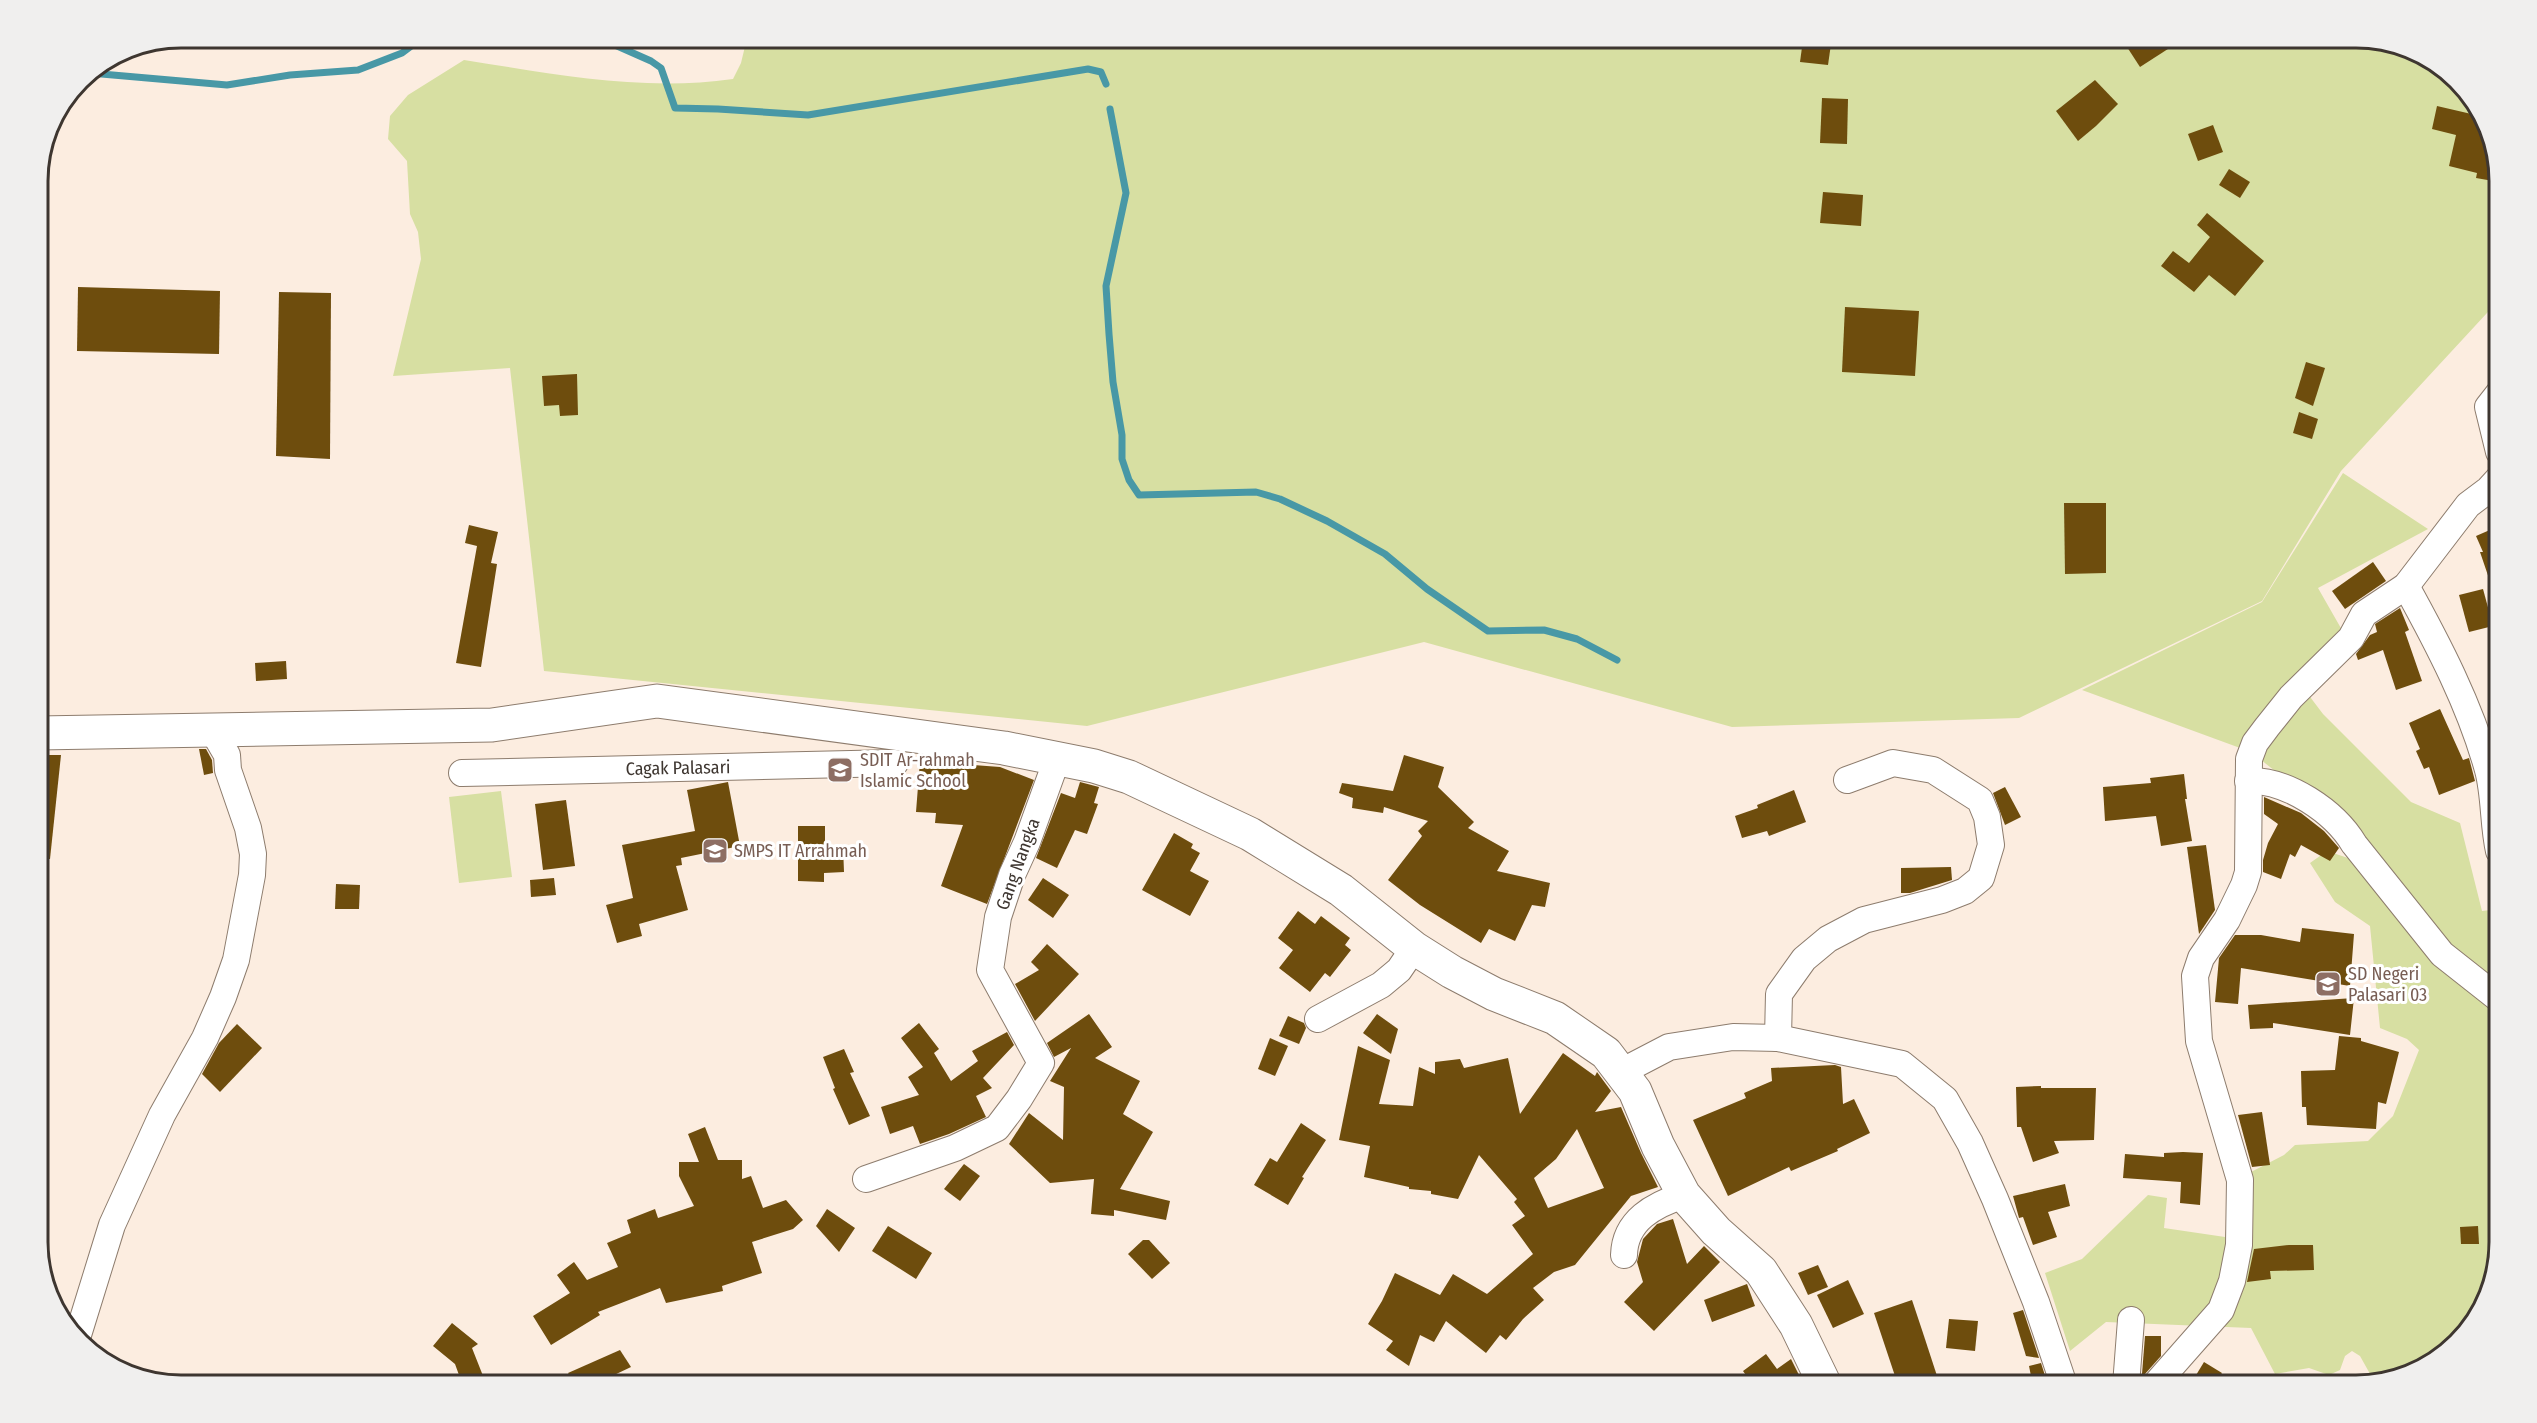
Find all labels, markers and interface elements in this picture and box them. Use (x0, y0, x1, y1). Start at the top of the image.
place label: SDIT Ar-rahmah Islamic School (860, 749, 975, 792)
school or university icon: SDIT Ar-rahmah Islamic School (825, 755, 855, 785)
street label: Cagak Palasari (625, 756, 731, 780)
street label: Gang Nangka (991, 815, 1045, 913)
school or university icon: SMPS IT Arrahmah (700, 836, 730, 866)
place label: SMPS IT Arrahmah (734, 840, 867, 862)
place label: SD Negeri Palasari 03 (2348, 963, 2427, 1006)
school or university icon: SD Negeri Palasari 03 (2313, 969, 2343, 999)

